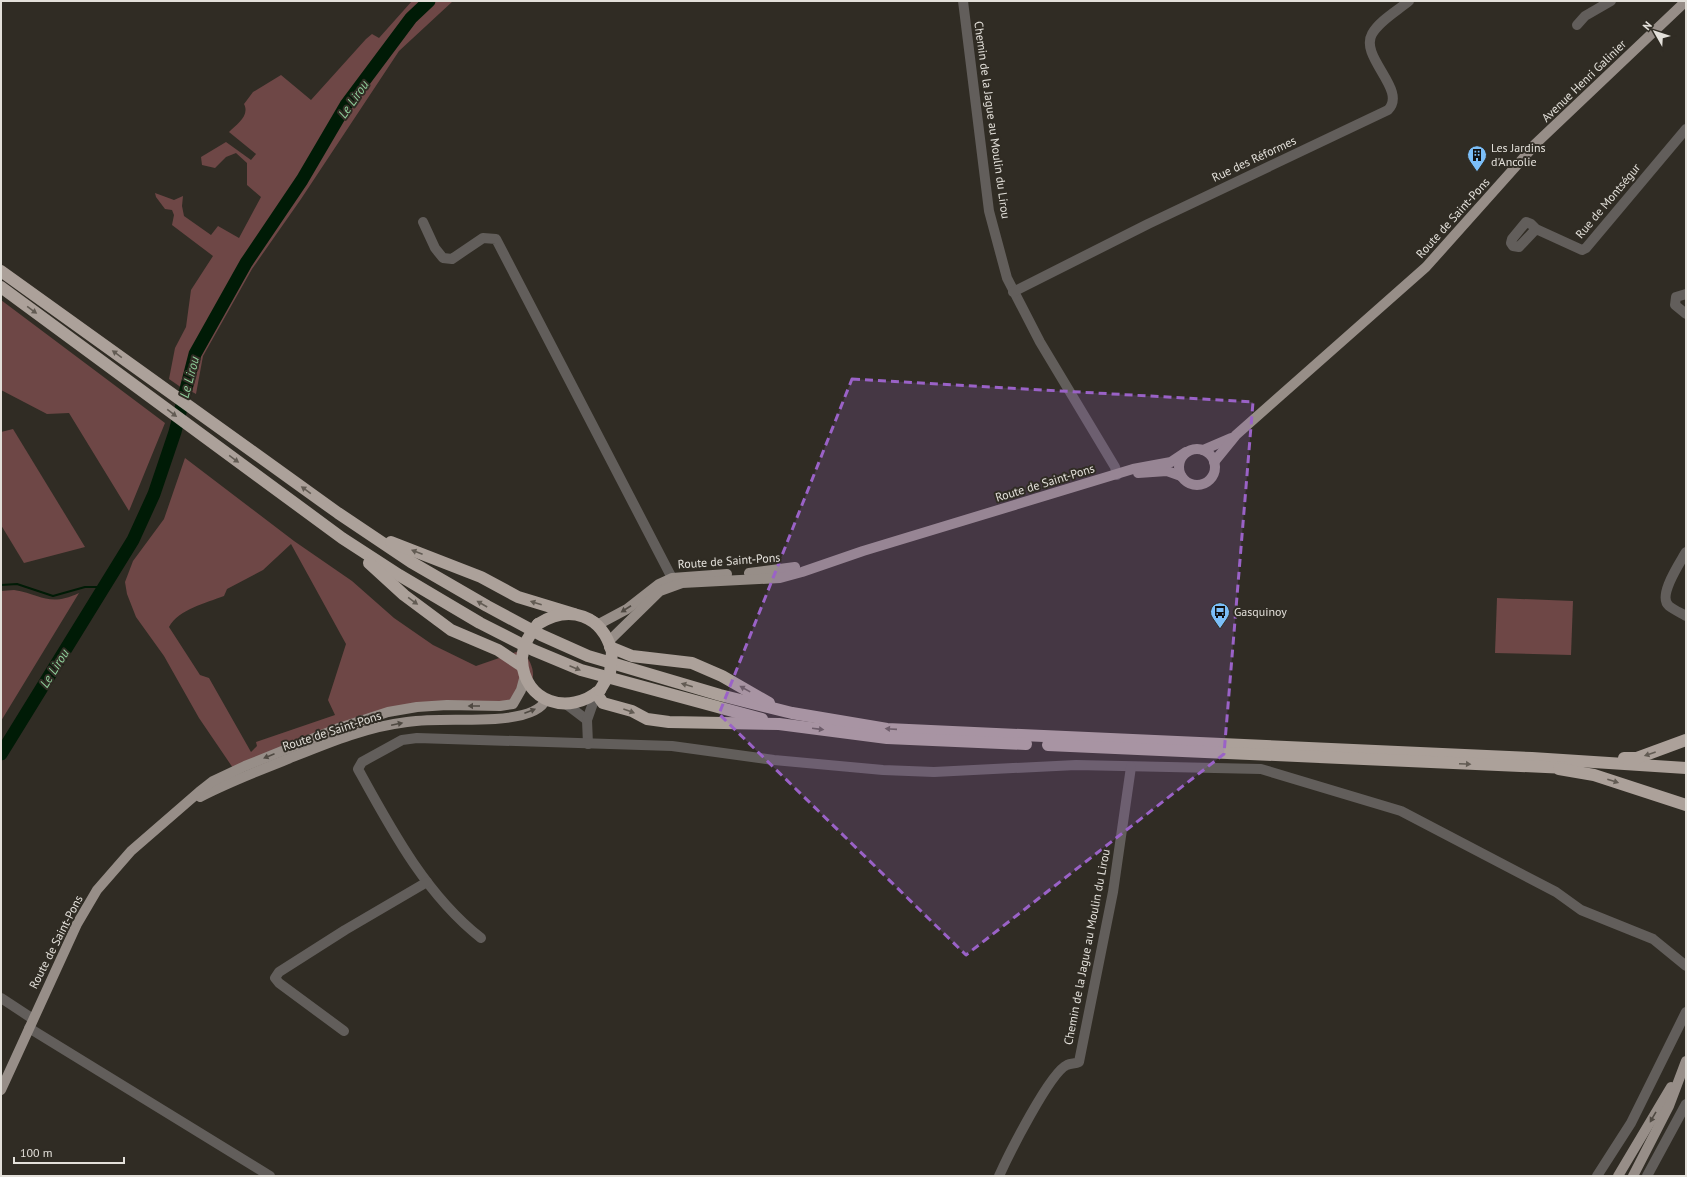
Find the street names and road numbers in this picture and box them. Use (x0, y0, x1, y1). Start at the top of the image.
street label: Chemin de la Jague au Moulin du Lirou (971, 20, 1014, 220)
street label: Avenue Henri Galinier (1538, 36, 1629, 125)
street label: Rue des Réformes (1209, 132, 1298, 185)
street label: Rue de Montségur (1572, 160, 1643, 241)
street label: Route de Saint-Pons (1413, 174, 1493, 261)
street label: Route de Saint-Pons (993, 460, 1096, 505)
street label: Route de Saint-Pons (677, 549, 781, 572)
street label: Route de Saint-Pons (281, 707, 383, 754)
street label: Chemin de la Jague au Moulin du Lirou (1060, 848, 1113, 1046)
street label: Route de Saint-Pons (26, 893, 86, 991)

